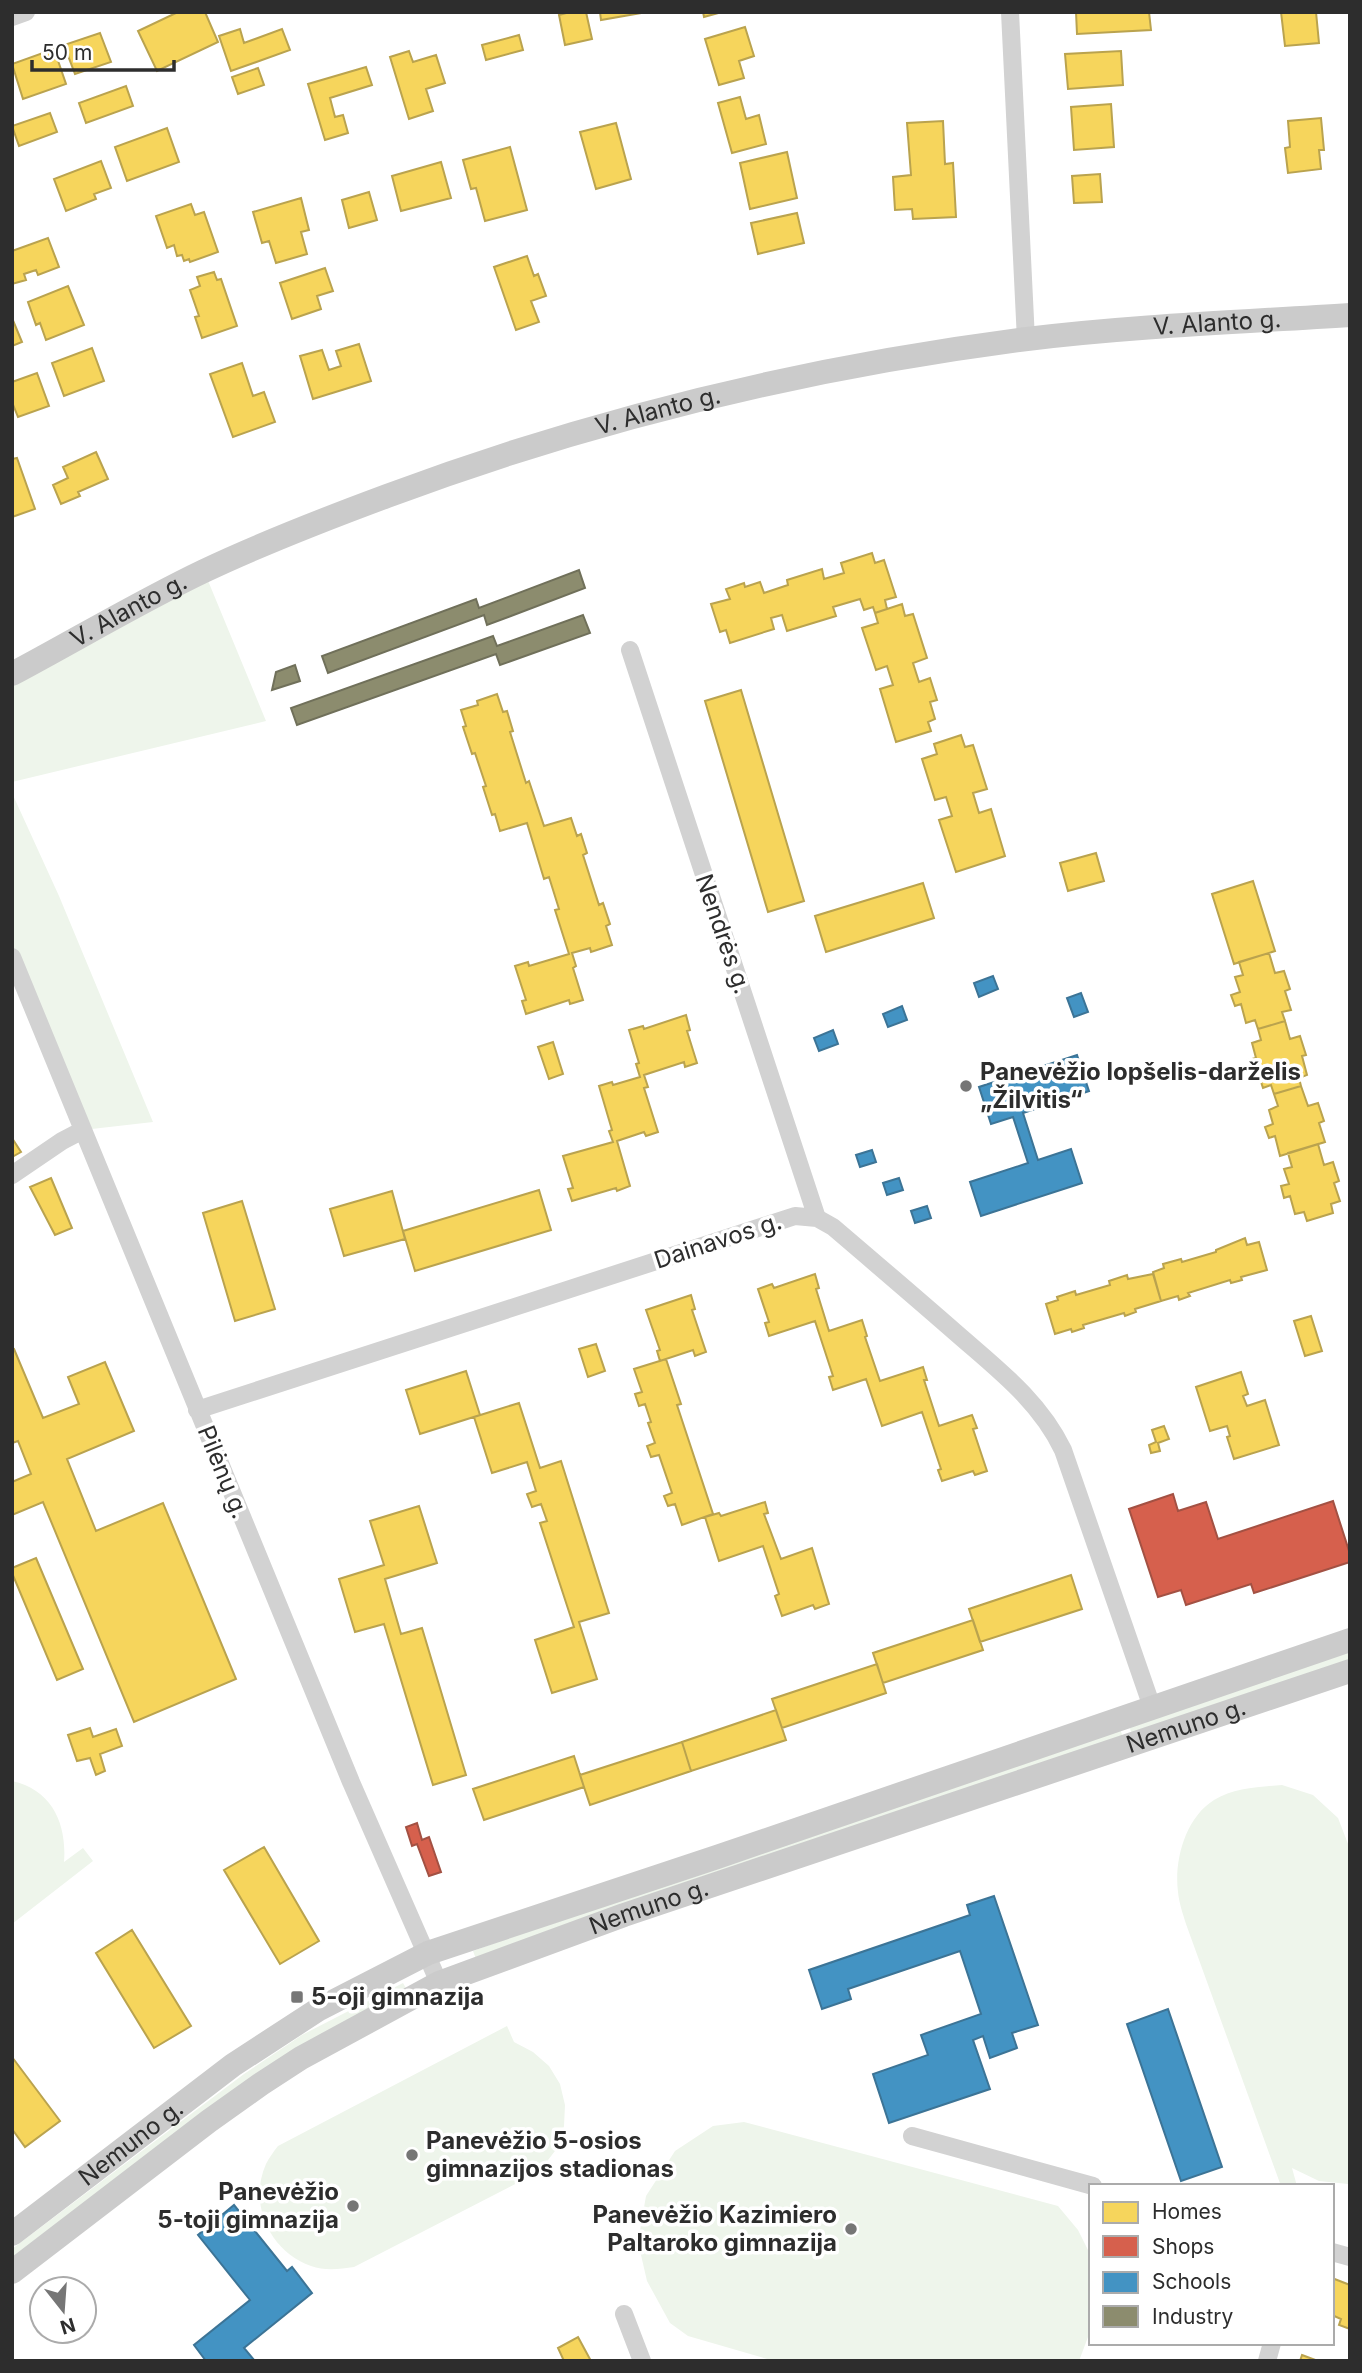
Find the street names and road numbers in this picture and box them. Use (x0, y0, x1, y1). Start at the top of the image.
street label: V. Alanto g. (1152, 304, 1282, 341)
street label: V. Alanto g. (592, 380, 723, 441)
street label: V. Alanto g. (65, 567, 192, 653)
street label: Nendrės g. (689, 870, 757, 997)
street label: Dainavos g. (650, 1206, 785, 1275)
street label: Pilėnų g. (192, 1421, 255, 1523)
street label: Nemuno g. (1123, 1692, 1250, 1759)
street label: Nemuno g. (585, 1873, 712, 1941)
street label: Nemuno g. (73, 2093, 189, 2192)

